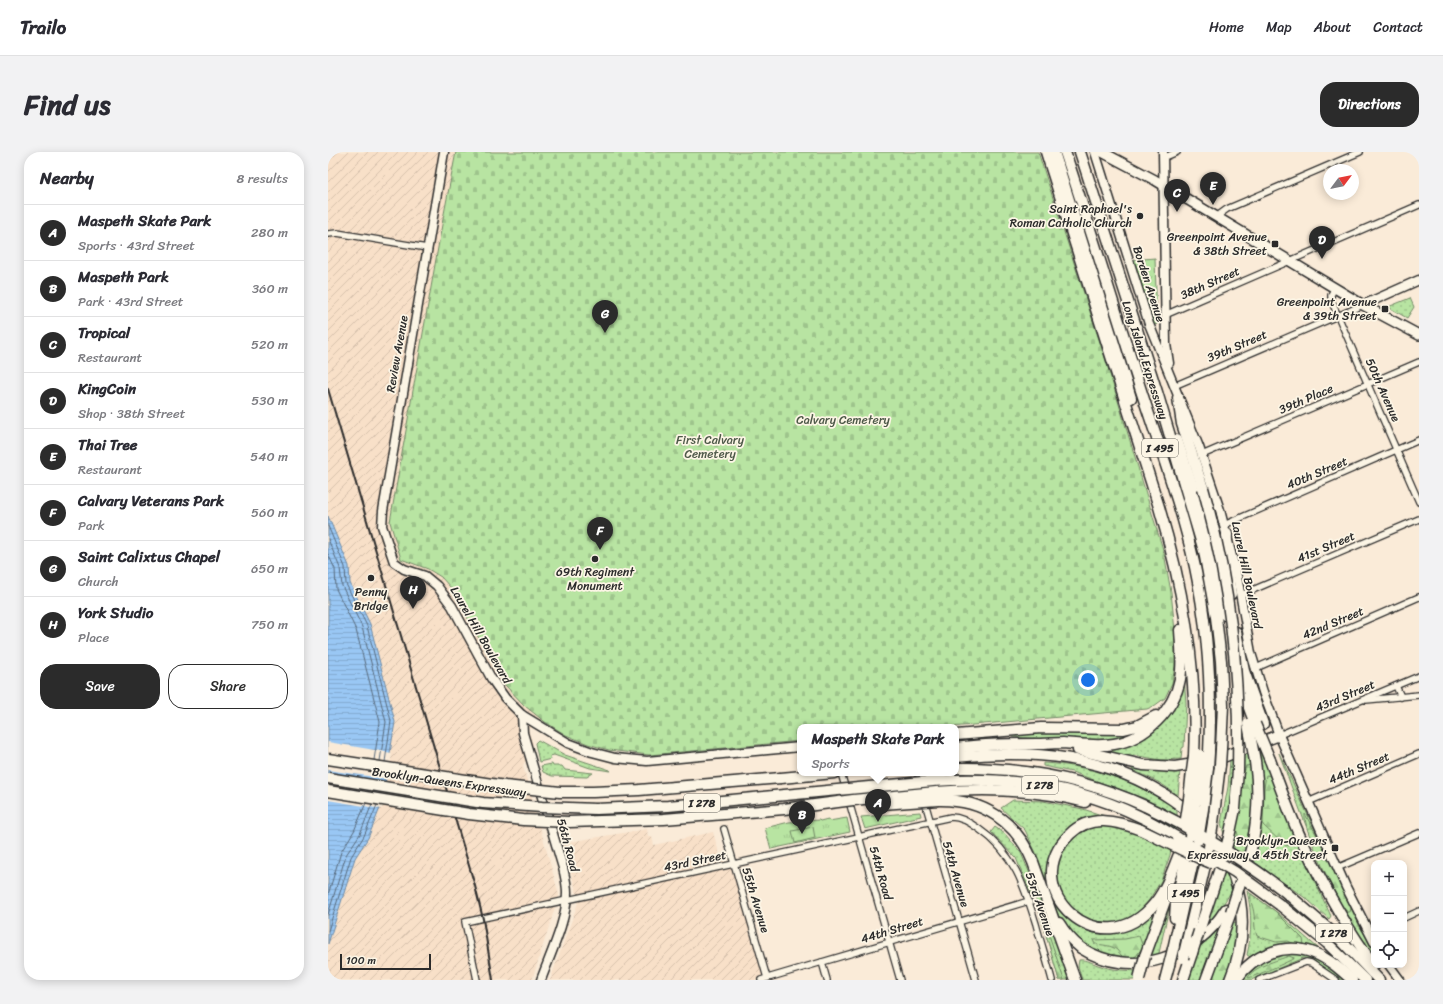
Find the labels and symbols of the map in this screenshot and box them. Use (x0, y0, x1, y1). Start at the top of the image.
north arrow (1323, 164, 1359, 200)
pin: E (1200, 172, 1226, 205)
pin: C (1164, 179, 1190, 212)
place label: Saint Raphael's Roman Catholic Church (1010, 198, 1132, 234)
marker: Saint Raphael's Roman Catholic Church (1135, 211, 1145, 221)
place label: Greenpoint Avenue & 38th Street (1167, 226, 1267, 262)
pin: D (1309, 226, 1335, 259)
marker: Greenpoint Avenue & 38th Street (1270, 239, 1280, 249)
street label: Borden Avenue (1126, 243, 1172, 325)
street label: 38th Street (1177, 260, 1243, 306)
place label: Greenpoint Avenue & 39th Street (1277, 291, 1377, 327)
street label: Long Island Expressway (1115, 298, 1175, 423)
pin: G (592, 300, 618, 333)
marker: Greenpoint Avenue & 39th Street (1380, 304, 1390, 314)
street label: Review Avenue (379, 314, 415, 394)
street label: 39th Street (1203, 323, 1271, 369)
street label: 50th Avenue (1359, 355, 1407, 426)
street label: 39th Place (1275, 378, 1337, 420)
park label: Calvary Cemetery (796, 409, 891, 431)
park label: First Calvary Cemetery (676, 429, 745, 465)
road number: I 495 (1142, 439, 1178, 457)
street label: 40th Street (1283, 450, 1351, 496)
pin: F (587, 517, 613, 550)
street label: Laurel Hill Boulevard (1225, 519, 1269, 632)
street label: 41st Street (1293, 525, 1359, 569)
marker: 69th Regiment Monument (590, 554, 600, 564)
place label: 69th Regiment Monument (556, 561, 635, 597)
marker: Penny Bridge (366, 573, 376, 583)
pin: H (400, 576, 426, 609)
place label: Penny Bridge (354, 581, 388, 617)
street label: Laurel Hill Boulevard (444, 582, 518, 689)
street label: 42nd Street (1299, 600, 1367, 646)
your location (1078, 670, 1098, 690)
street label: 43rd Street (1312, 674, 1378, 718)
street label: 44th Street (1325, 745, 1393, 791)
street label: Brooklyn-Queens Expressway (371, 760, 528, 804)
road number: I 278 (1022, 776, 1058, 794)
pin: A (865, 789, 891, 822)
road number: I 278 (684, 794, 720, 812)
pin: B (789, 801, 815, 834)
street label: 56th Road (550, 816, 586, 875)
place label: Brooklyn-Queens Expressway & 45th Street (1187, 830, 1328, 866)
street label: 54th Avenue (936, 838, 976, 910)
street label: 54th Road (863, 843, 899, 903)
marker: Brooklyn-Queens Expressway & 45th Street (1330, 843, 1340, 853)
street label: 43rd Street (662, 844, 728, 878)
street label: 55th Avenue (736, 864, 776, 936)
street label: 53rd Avenue (1019, 869, 1061, 939)
road number: I 495 (1168, 884, 1204, 902)
street label: 44th Street (858, 910, 926, 950)
road number: I 278 (1316, 924, 1352, 942)
scale bar (340, 952, 431, 971)

